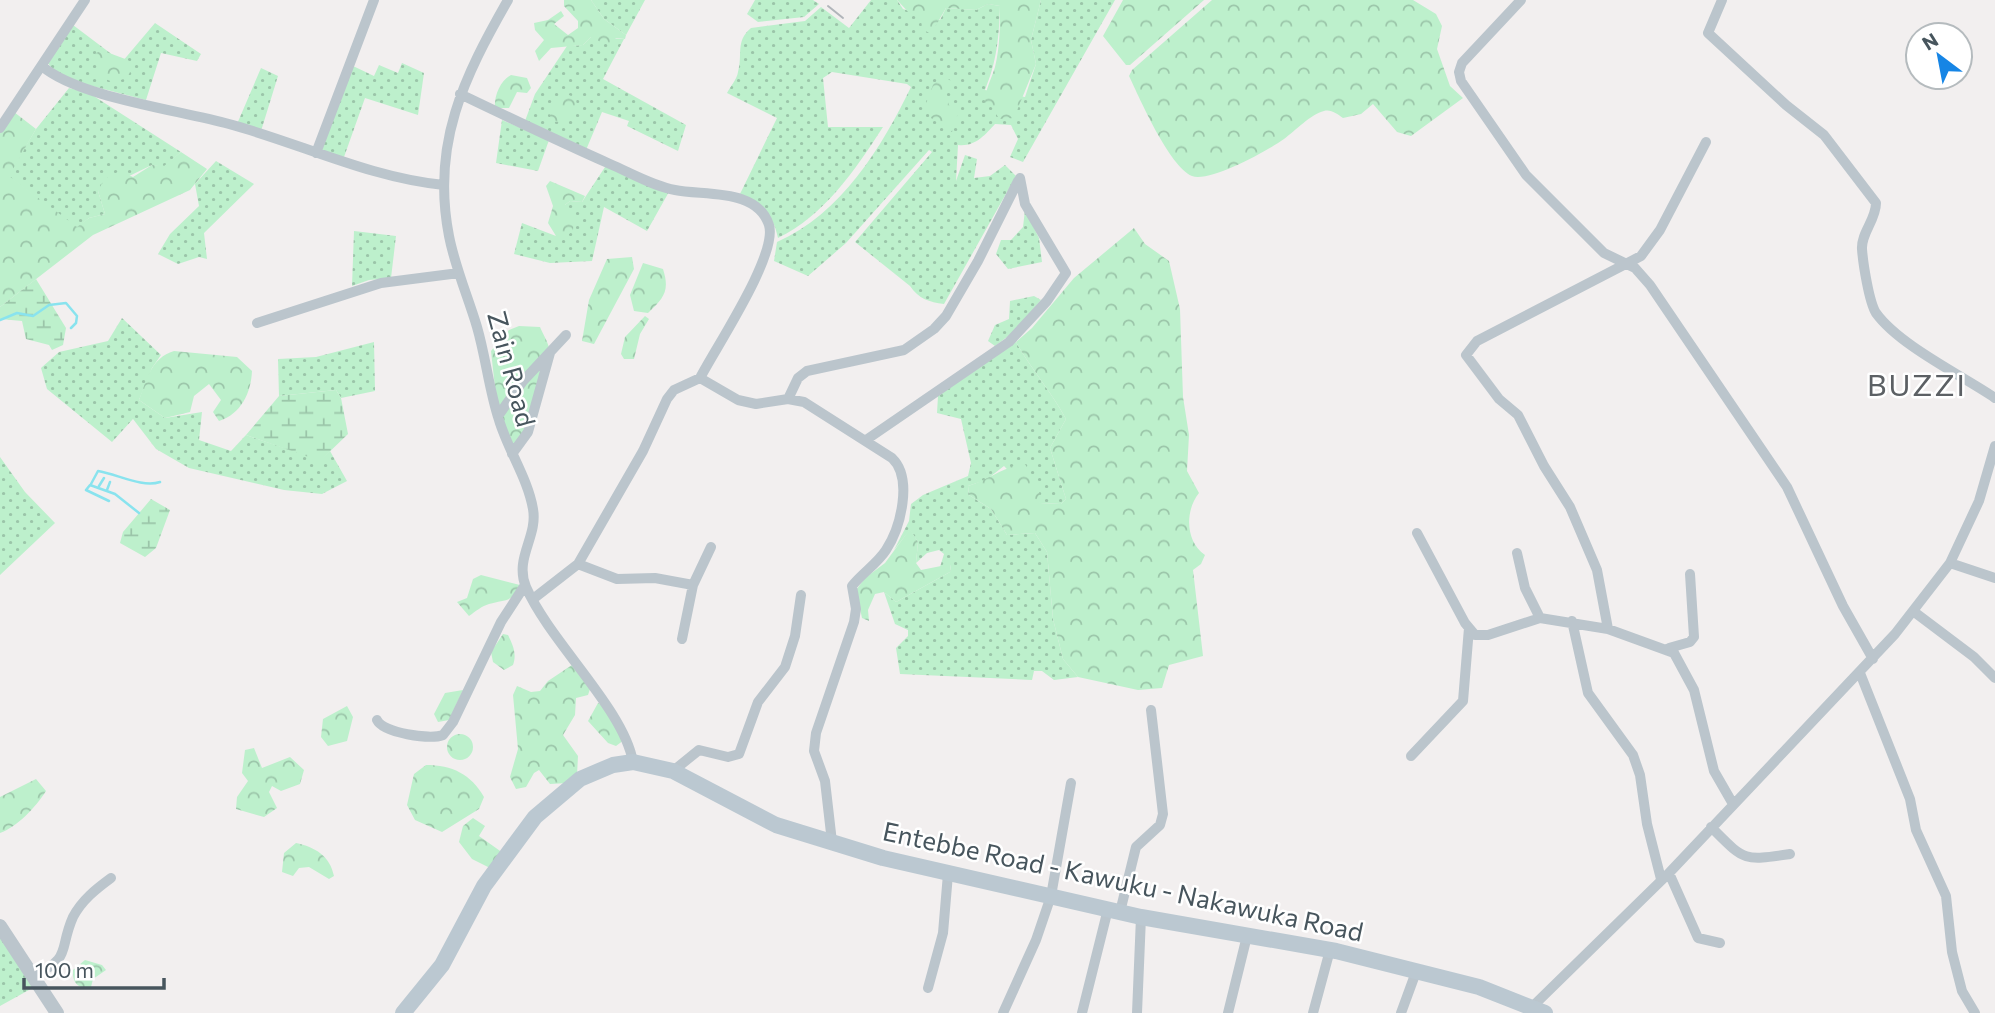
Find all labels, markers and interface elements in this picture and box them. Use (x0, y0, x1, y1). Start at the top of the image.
north arrow (1904, 21, 1974, 91)
text: N (1918, 28, 1942, 55)
street label: Zain Road (482, 307, 543, 430)
district label: BUZZI (1867, 365, 1967, 402)
street label: Entebbe Road - Kawuku - Nakawuka Road (880, 814, 1366, 947)
scale bar (24, 946, 164, 990)
text: 100 m (35, 957, 94, 982)

